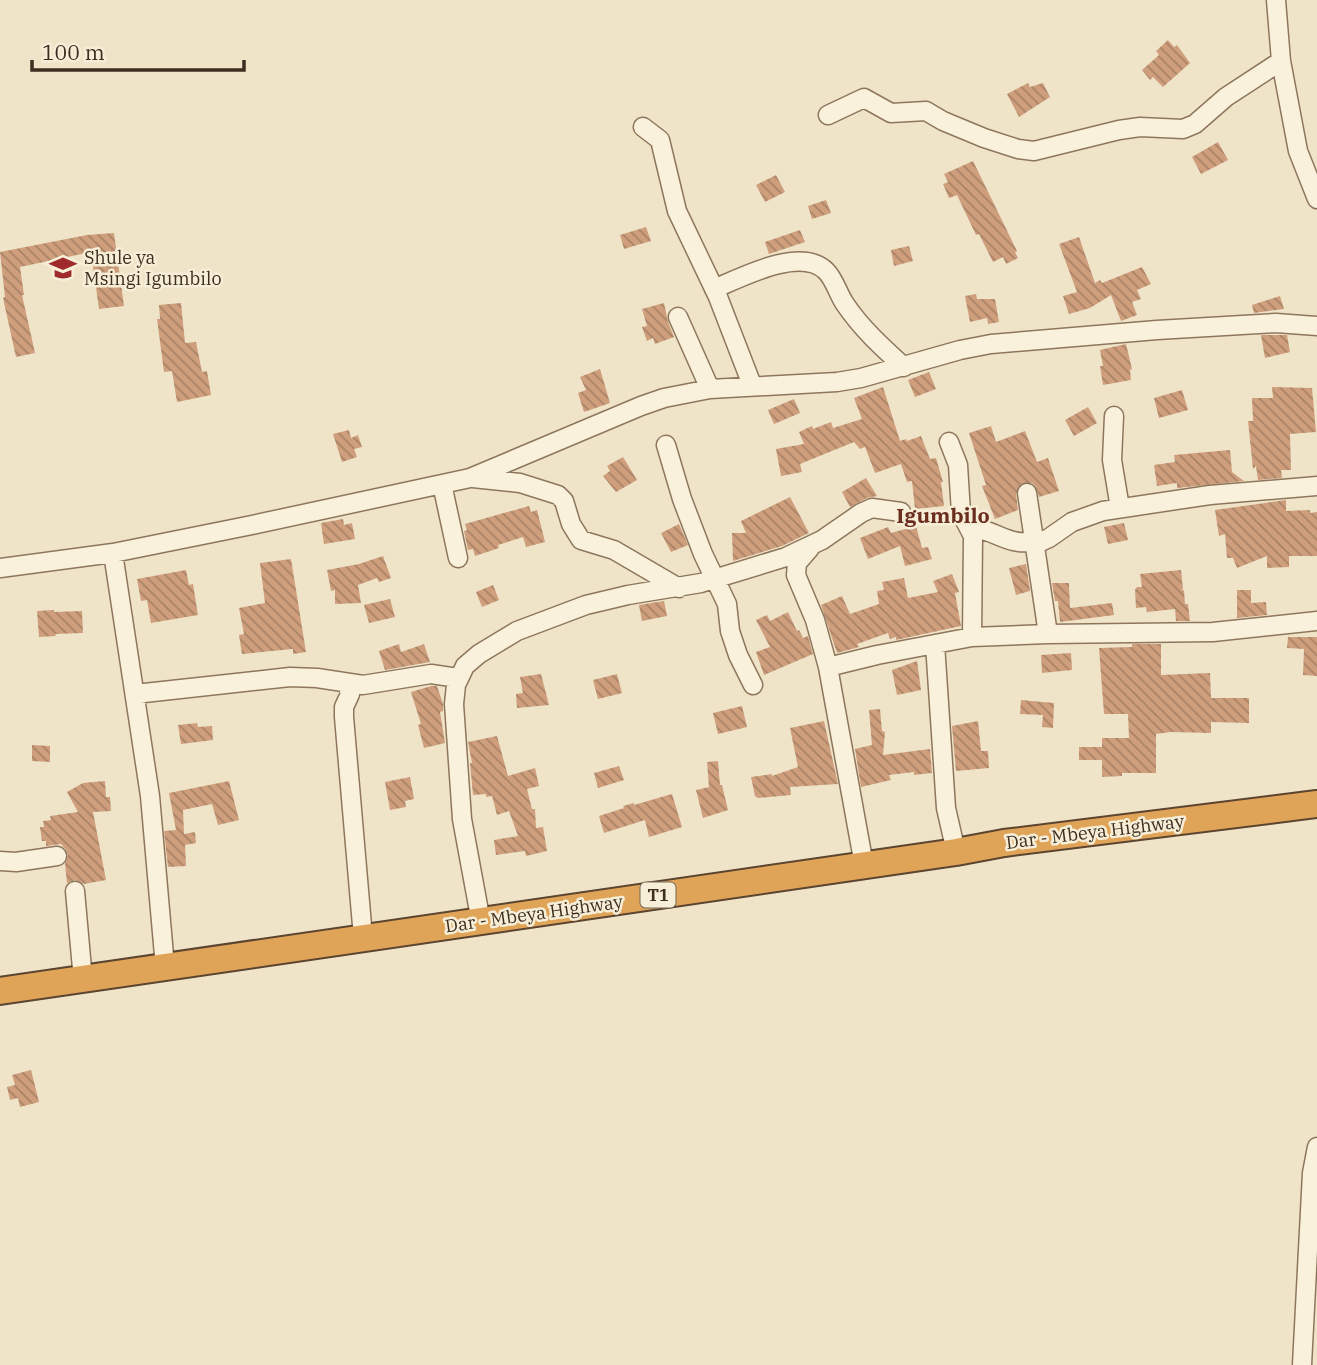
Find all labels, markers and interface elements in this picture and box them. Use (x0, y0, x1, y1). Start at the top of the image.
scale bar (32, 28, 243, 72)
text: 100 m (42, 38, 105, 66)
place label: Shule ya Msingi Igumbilo (84, 246, 222, 290)
school or university icon: Shule ya Msingi Igumbilo (48, 253, 78, 283)
district label: Igumbilo (896, 501, 990, 529)
street label: Dar - Mbeya Highway (1005, 809, 1186, 854)
road number: T1 (640, 882, 676, 908)
street label: Dar - Mbeya Highway (444, 890, 625, 937)

